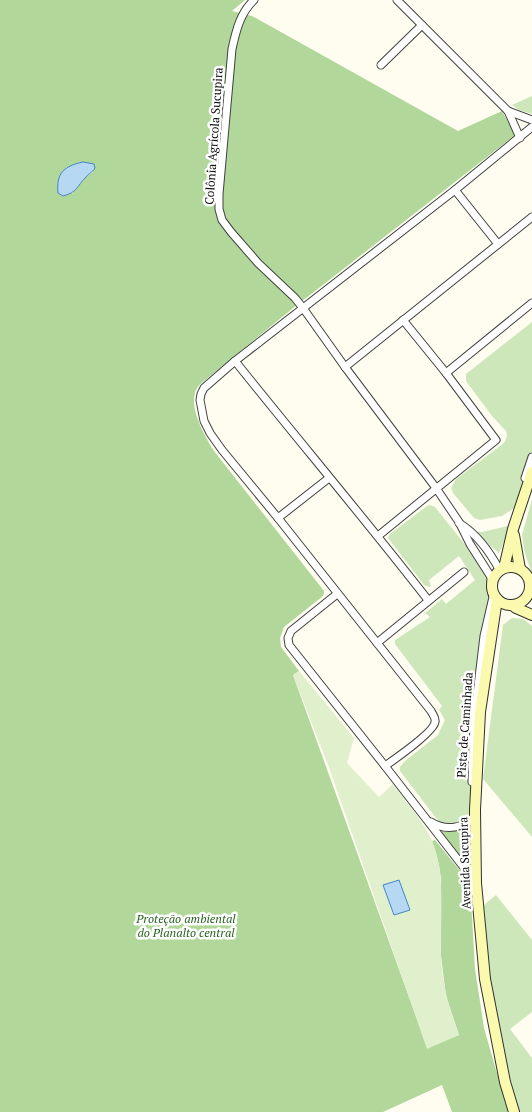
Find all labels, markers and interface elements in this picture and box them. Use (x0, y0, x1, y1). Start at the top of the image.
street label: Colônia Agrícola Sucupira (201, 67, 226, 205)
street label: Pista de Caminhada (453, 672, 476, 778)
street label: Avenida Sucupira (455, 817, 474, 910)
park label: Proteção ambiental do Planalto central (135, 911, 236, 940)

